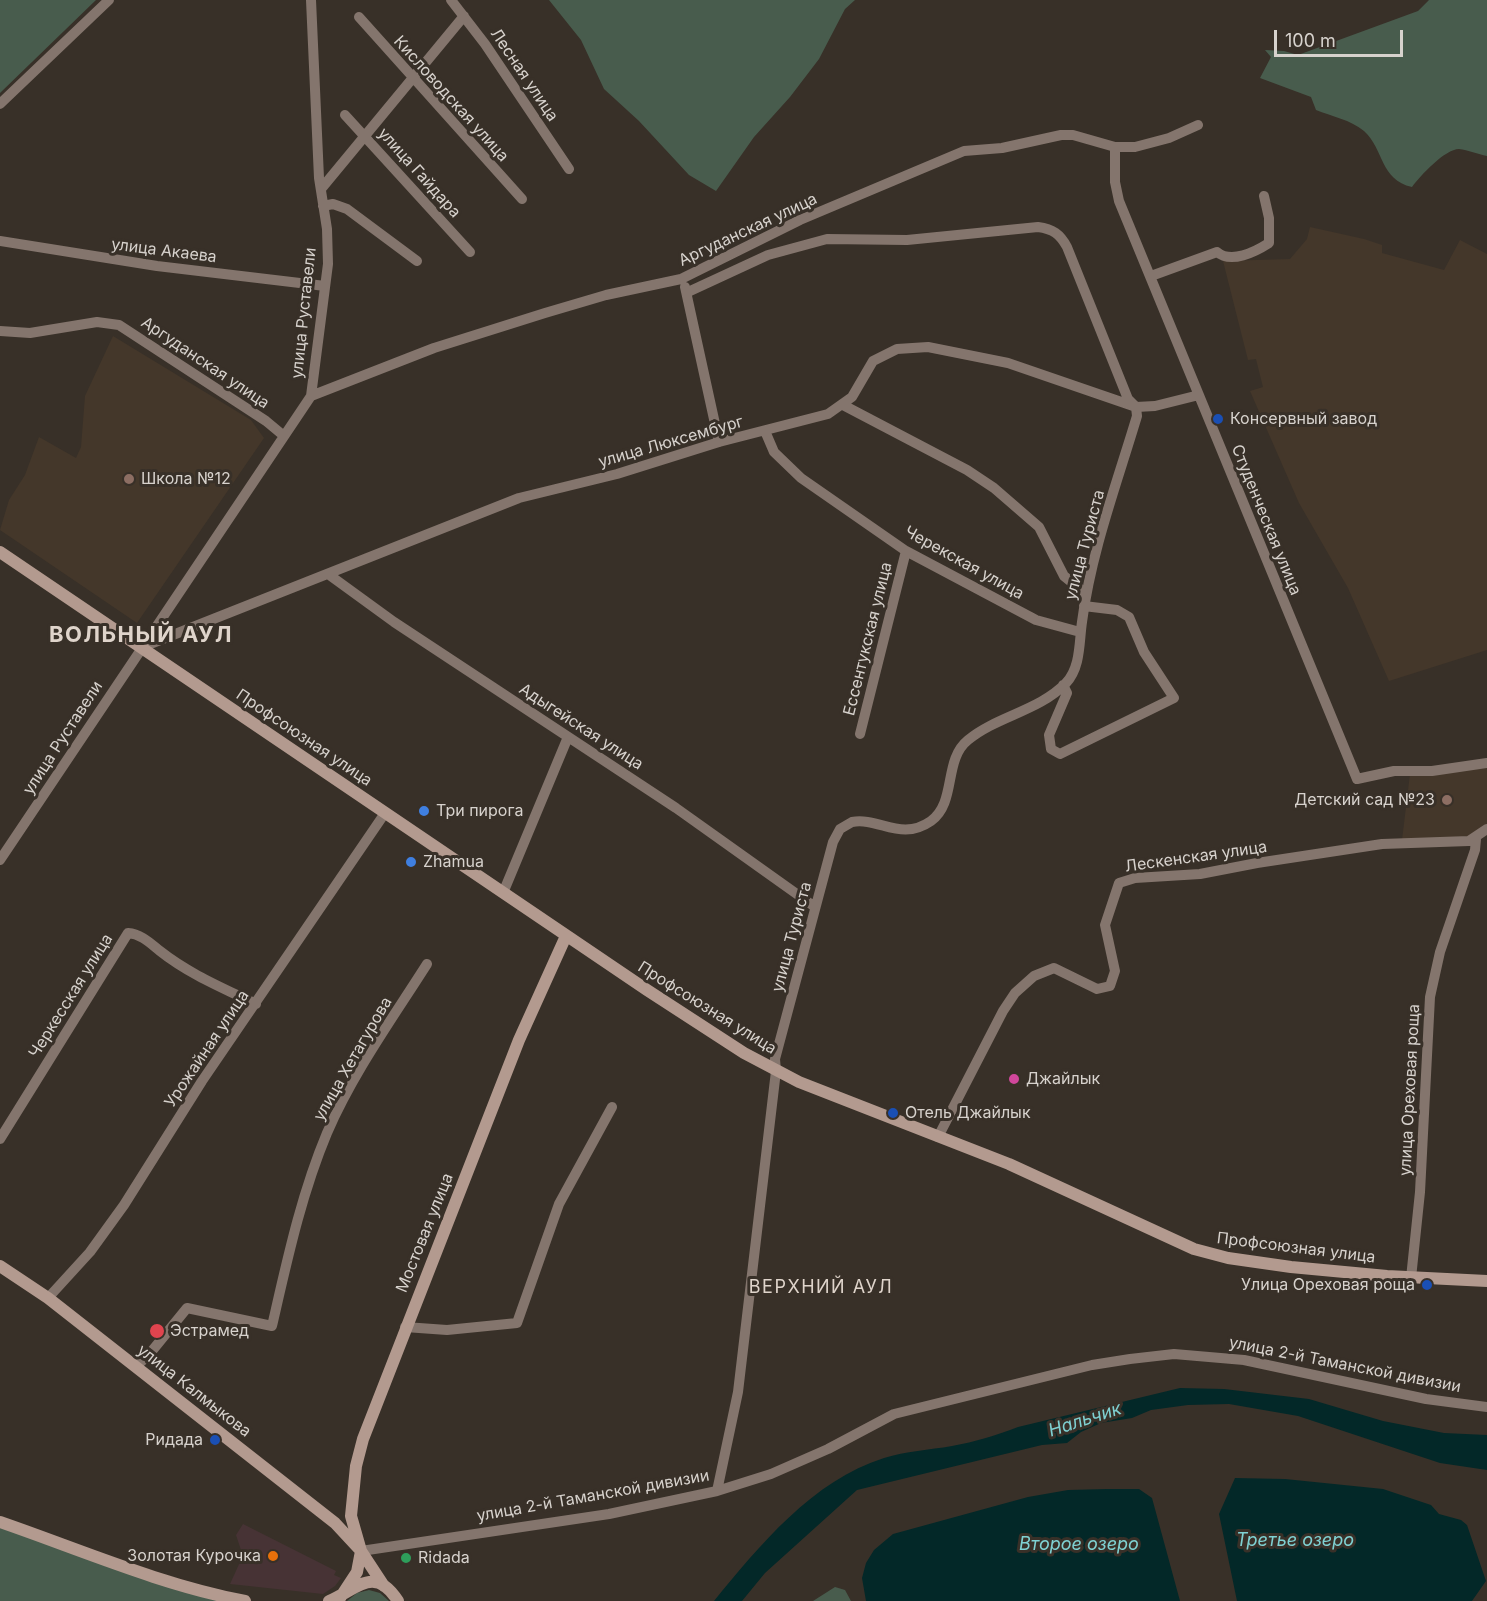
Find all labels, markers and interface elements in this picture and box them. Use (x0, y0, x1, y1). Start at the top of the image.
scale bar (1277, 18, 1406, 56)
street label: Лесная улица (486, 25, 562, 125)
text: 100 m (1285, 30, 1336, 51)
street label: Кисловодская улица (390, 32, 512, 166)
street label: улица Гайдара (374, 124, 464, 222)
street label: Аргуданская улица (676, 190, 820, 270)
street label: улица Акаева (110, 235, 218, 267)
street label: улица Руставели (288, 247, 320, 379)
street label: Аргуданская улица (137, 313, 273, 413)
place label: Консервный завод (1230, 409, 1377, 429)
street label: улица Люксембург (596, 412, 746, 472)
marker: Консервный завод (1211, 412, 1225, 426)
street label: Студенческая улица (1227, 442, 1305, 598)
place label: Школа №12 (141, 469, 231, 489)
marker: Школа №12 (122, 472, 136, 486)
street label: улица Туриста (1061, 488, 1109, 602)
street label: Черекская улица (901, 522, 1027, 604)
street label: Ессентукская улица (840, 560, 896, 718)
district label: ВОЛЬНЫЙ АУЛ (49, 622, 233, 648)
street label: улица Руставели (19, 678, 107, 798)
street label: Адыгейская улица (515, 680, 647, 774)
street label: Профсоюзная улица (232, 685, 376, 791)
place label: Детский сад №23 (1294, 790, 1435, 810)
marker: Детский сад №23 (1440, 793, 1454, 807)
place label: Три пирога (436, 801, 523, 821)
marker: Три пирога (417, 804, 431, 818)
street label: Лескенская улица (1124, 838, 1268, 876)
place label: Zhamua (423, 852, 484, 872)
marker: Zhamua (404, 855, 418, 869)
street label: улица Туриста (768, 880, 816, 994)
street label: Черкесская улица (25, 930, 117, 1062)
street label: Профсоюзная улица (634, 958, 780, 1058)
street label: Урожайная улица (161, 987, 253, 1111)
street label: улица Хетагурова (310, 994, 396, 1124)
street label: улица Ореховая роща (1396, 1004, 1424, 1176)
place label: Джайлык (1026, 1069, 1100, 1089)
marker: Джайлык (1007, 1072, 1021, 1086)
place label: Отель Джайлык (905, 1103, 1031, 1123)
marker: Отель Джайлык (886, 1106, 900, 1120)
street label: Мостовая улица (392, 1171, 458, 1295)
street label: Профсоюзная улица (1216, 1229, 1376, 1267)
place label: Улица Ореховая роща (1241, 1275, 1415, 1295)
district label: ВЕРХНИЙ АУЛ (749, 1277, 893, 1299)
marker: Улица Ореховая роща (1420, 1278, 1434, 1292)
place label: Эстрамед (170, 1321, 249, 1341)
marker: Эстрамед (148, 1322, 166, 1340)
street label: улица 2-й Таманской дивизии (1227, 1333, 1463, 1397)
street label: улица Калмыкова (133, 1341, 255, 1441)
water label: Нальчик (1046, 1398, 1124, 1442)
place label: Ридада (145, 1430, 203, 1450)
marker: Ридада (208, 1433, 222, 1447)
street label: улица 2-й Таманской дивизии (475, 1466, 711, 1526)
water label: Третье озеро (1236, 1530, 1354, 1552)
water label: Второе озеро (1019, 1534, 1139, 1556)
place label: Золотая Курочка (127, 1546, 261, 1566)
place label: Ridada (418, 1548, 470, 1568)
marker: Золотая Курочка (266, 1549, 280, 1563)
marker: Ridada (399, 1551, 413, 1565)

